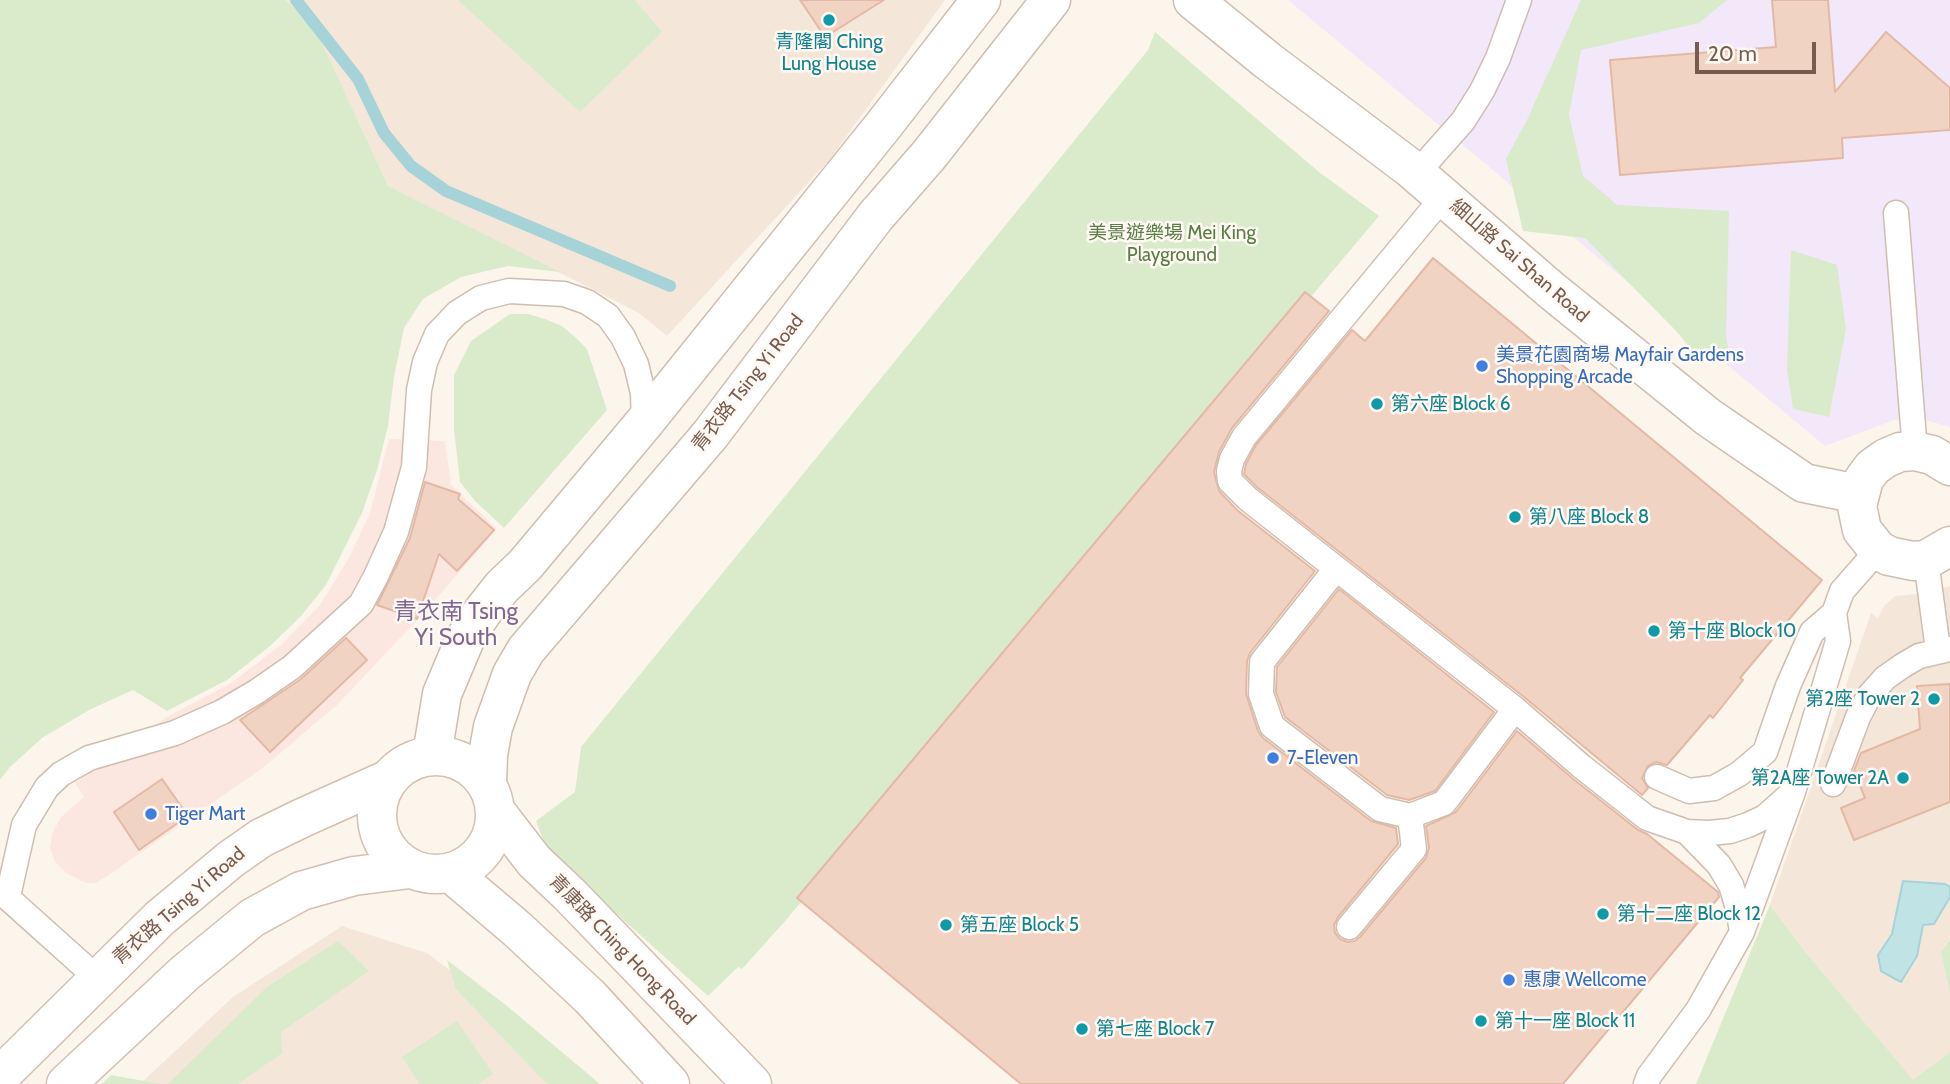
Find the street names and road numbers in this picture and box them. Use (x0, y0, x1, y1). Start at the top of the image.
street label: 細山路 Sai Shan Road (1445, 195, 1593, 327)
street label: 青衣路 Tsing Yi Road (687, 310, 809, 456)
street label: 青衣路 Tsing Yi Road (108, 842, 250, 970)
street label: 青康路 Ching Hong Road (544, 870, 700, 1030)

